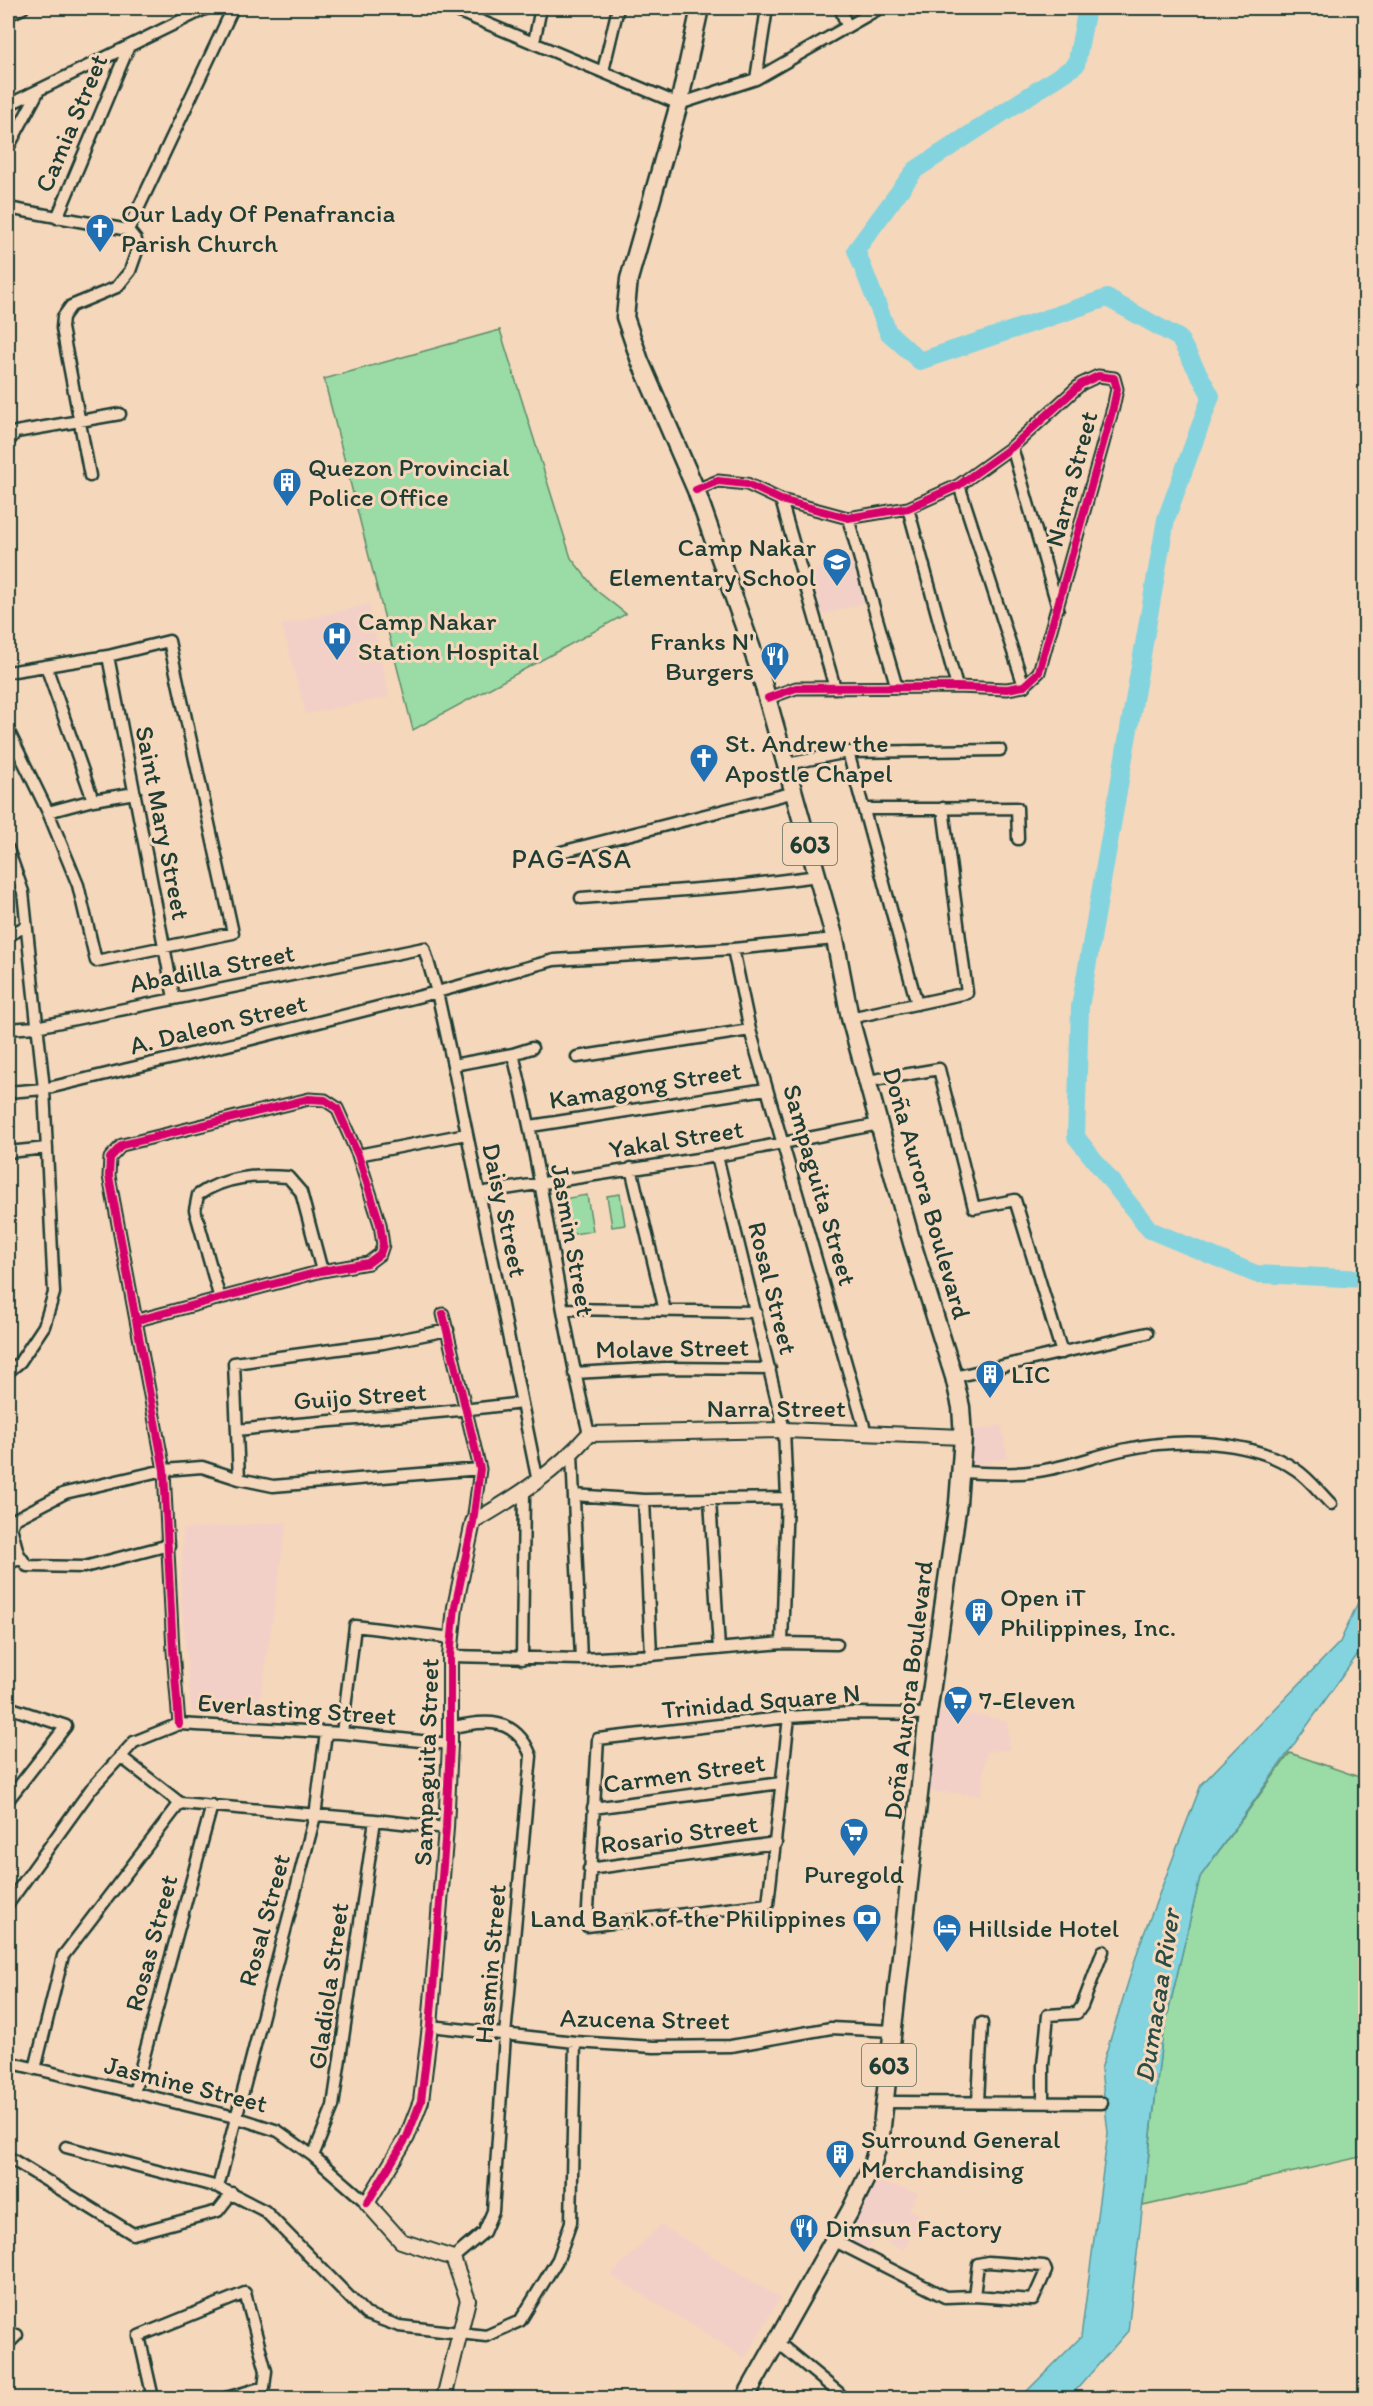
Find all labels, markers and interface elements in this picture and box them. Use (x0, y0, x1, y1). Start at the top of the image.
street label: Camia Street (27, 49, 115, 197)
place label: Our Lady Of Penafrancia Parish Church (121, 197, 395, 259)
church icon: Our Lady Of Penafrancia Parish Church (84, 212, 116, 254)
street label: Narra Street (1038, 407, 1105, 550)
place label: Quezon Provincial Police Office (308, 451, 509, 513)
building icon: Quezon Provincial Police Office (271, 466, 303, 508)
place label: Camp Nakar Elementary School (609, 531, 817, 593)
school or university icon: Camp Nakar Elementary School (821, 546, 853, 588)
place label: Camp Nakar Station Hospital (358, 605, 539, 667)
hospital icon: Camp Nakar Station Hospital (321, 620, 353, 662)
place label: Franks N' Burgers (650, 625, 754, 687)
restaurant icon: Franks N' Burgers (759, 640, 791, 682)
street label: Saint Mary Street (128, 723, 198, 923)
place label: St. Andrew the Apostle Chapel (725, 727, 893, 789)
church icon: St. Andrew the Apostle Chapel (688, 742, 720, 784)
road number: 603 (783, 823, 837, 865)
district label: PAG-ASA (511, 842, 633, 875)
street label: Abadilla Street (127, 936, 297, 1000)
street label: A. Daleon Street (126, 986, 310, 1061)
street label: Kamagong Street (547, 1054, 744, 1116)
street label: Doña Aurora Boulevard (876, 1063, 978, 1323)
street label: Sampaguita Street (776, 1081, 864, 1290)
street label: Yakal Street (607, 1113, 746, 1165)
street label: Daisy Street (475, 1140, 535, 1280)
street label: Jasmin Street (544, 1161, 602, 1319)
street label: Rosal Street (741, 1218, 805, 1358)
street label: Molave Street (595, 1331, 749, 1365)
building icon: LIC (974, 1358, 1006, 1400)
place label: LIC (1011, 1358, 1051, 1390)
street label: Guijo Street (292, 1375, 428, 1417)
street label: Narra Street (706, 1392, 846, 1424)
street label: Doña Aurora Boulevard (876, 1559, 940, 1821)
place label: Open iT Philippines, Inc. (1000, 1581, 1176, 1643)
building icon: Open iT Philippines, Inc. (963, 1596, 995, 1638)
street label: Sampaguita Street (406, 1657, 446, 1866)
street label: Trinidad Square N (660, 1676, 862, 1726)
supermarket icon: 7-Eleven (942, 1684, 974, 1726)
place label: 7-Eleven (979, 1684, 1076, 1716)
street label: Everlasting Street (196, 1686, 398, 1732)
street label: Carmen Street (601, 1746, 767, 1800)
street label: Rosario Street (598, 1807, 760, 1861)
supermarket icon: Puregold (838, 1816, 870, 1858)
street label: Rosal Street (231, 1850, 297, 1990)
place label: Puregold (804, 1858, 905, 1890)
street label: Rosas Street (117, 1871, 185, 2015)
street label: Hasmin Street (467, 1883, 513, 2045)
street label: Gladiola Street (300, 1900, 356, 2072)
place label: Land Bank of the Philippines (530, 1902, 846, 1934)
bank icon: Land Bank of the Philippines (851, 1902, 883, 1944)
water label: Dumacaa River (1127, 1904, 1187, 2085)
hotel icon: Hillside Hotel (931, 1912, 963, 1954)
place label: Hillside Hotel (968, 1912, 1119, 1944)
street label: Azucena Street (560, 2002, 731, 2036)
road number: 603 (862, 2044, 916, 2086)
street label: Jasmine Street (101, 2048, 271, 2120)
place label: Surround General Merchandising (861, 2123, 1060, 2185)
building icon: Surround General Merchandising (824, 2138, 856, 2180)
restaurant icon: Dimsun Factory (788, 2212, 820, 2254)
place label: Dimsun Factory (825, 2212, 1002, 2244)

